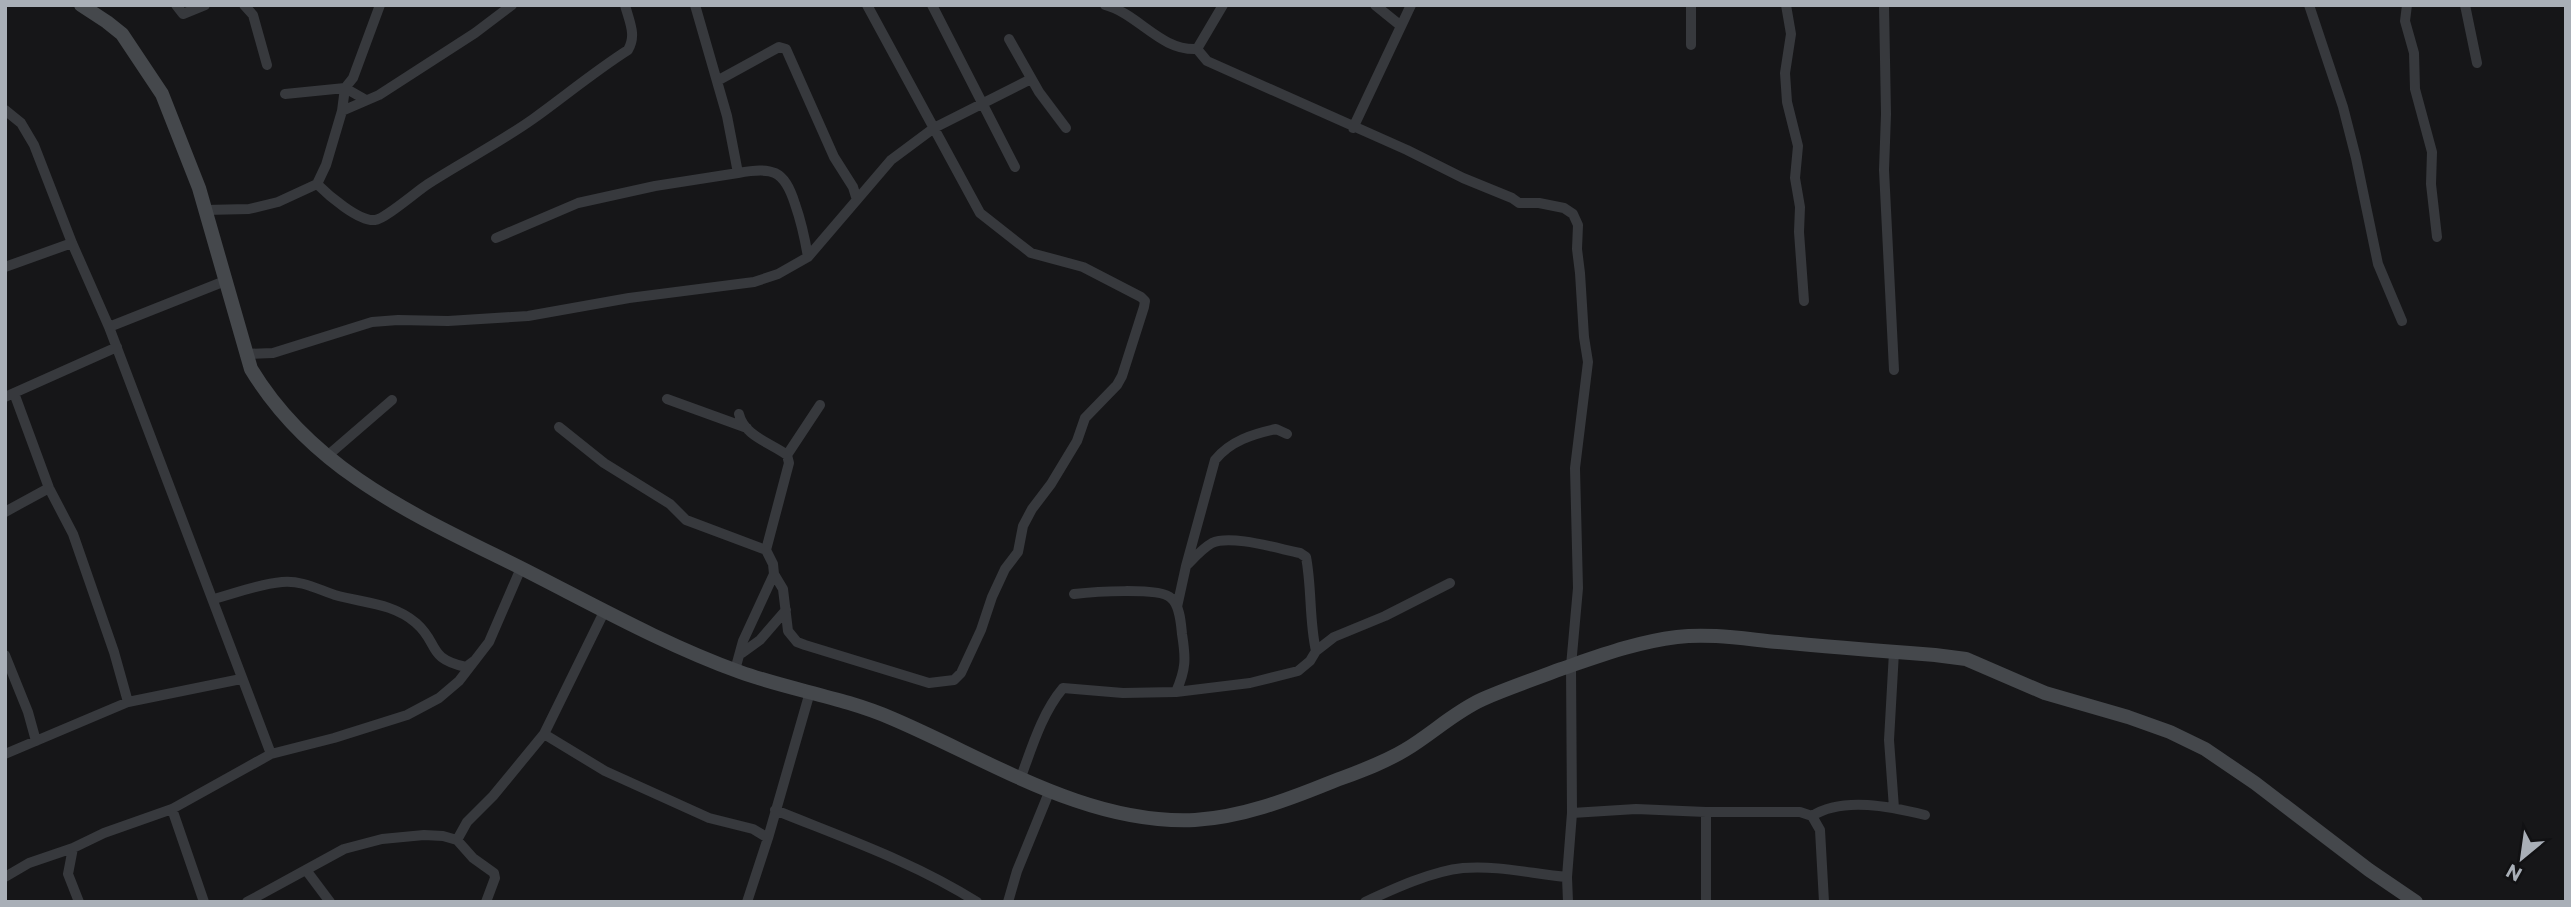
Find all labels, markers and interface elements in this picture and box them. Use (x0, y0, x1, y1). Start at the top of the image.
north arrow (2487, 823, 2557, 893)
text: N (2502, 860, 2525, 887)

